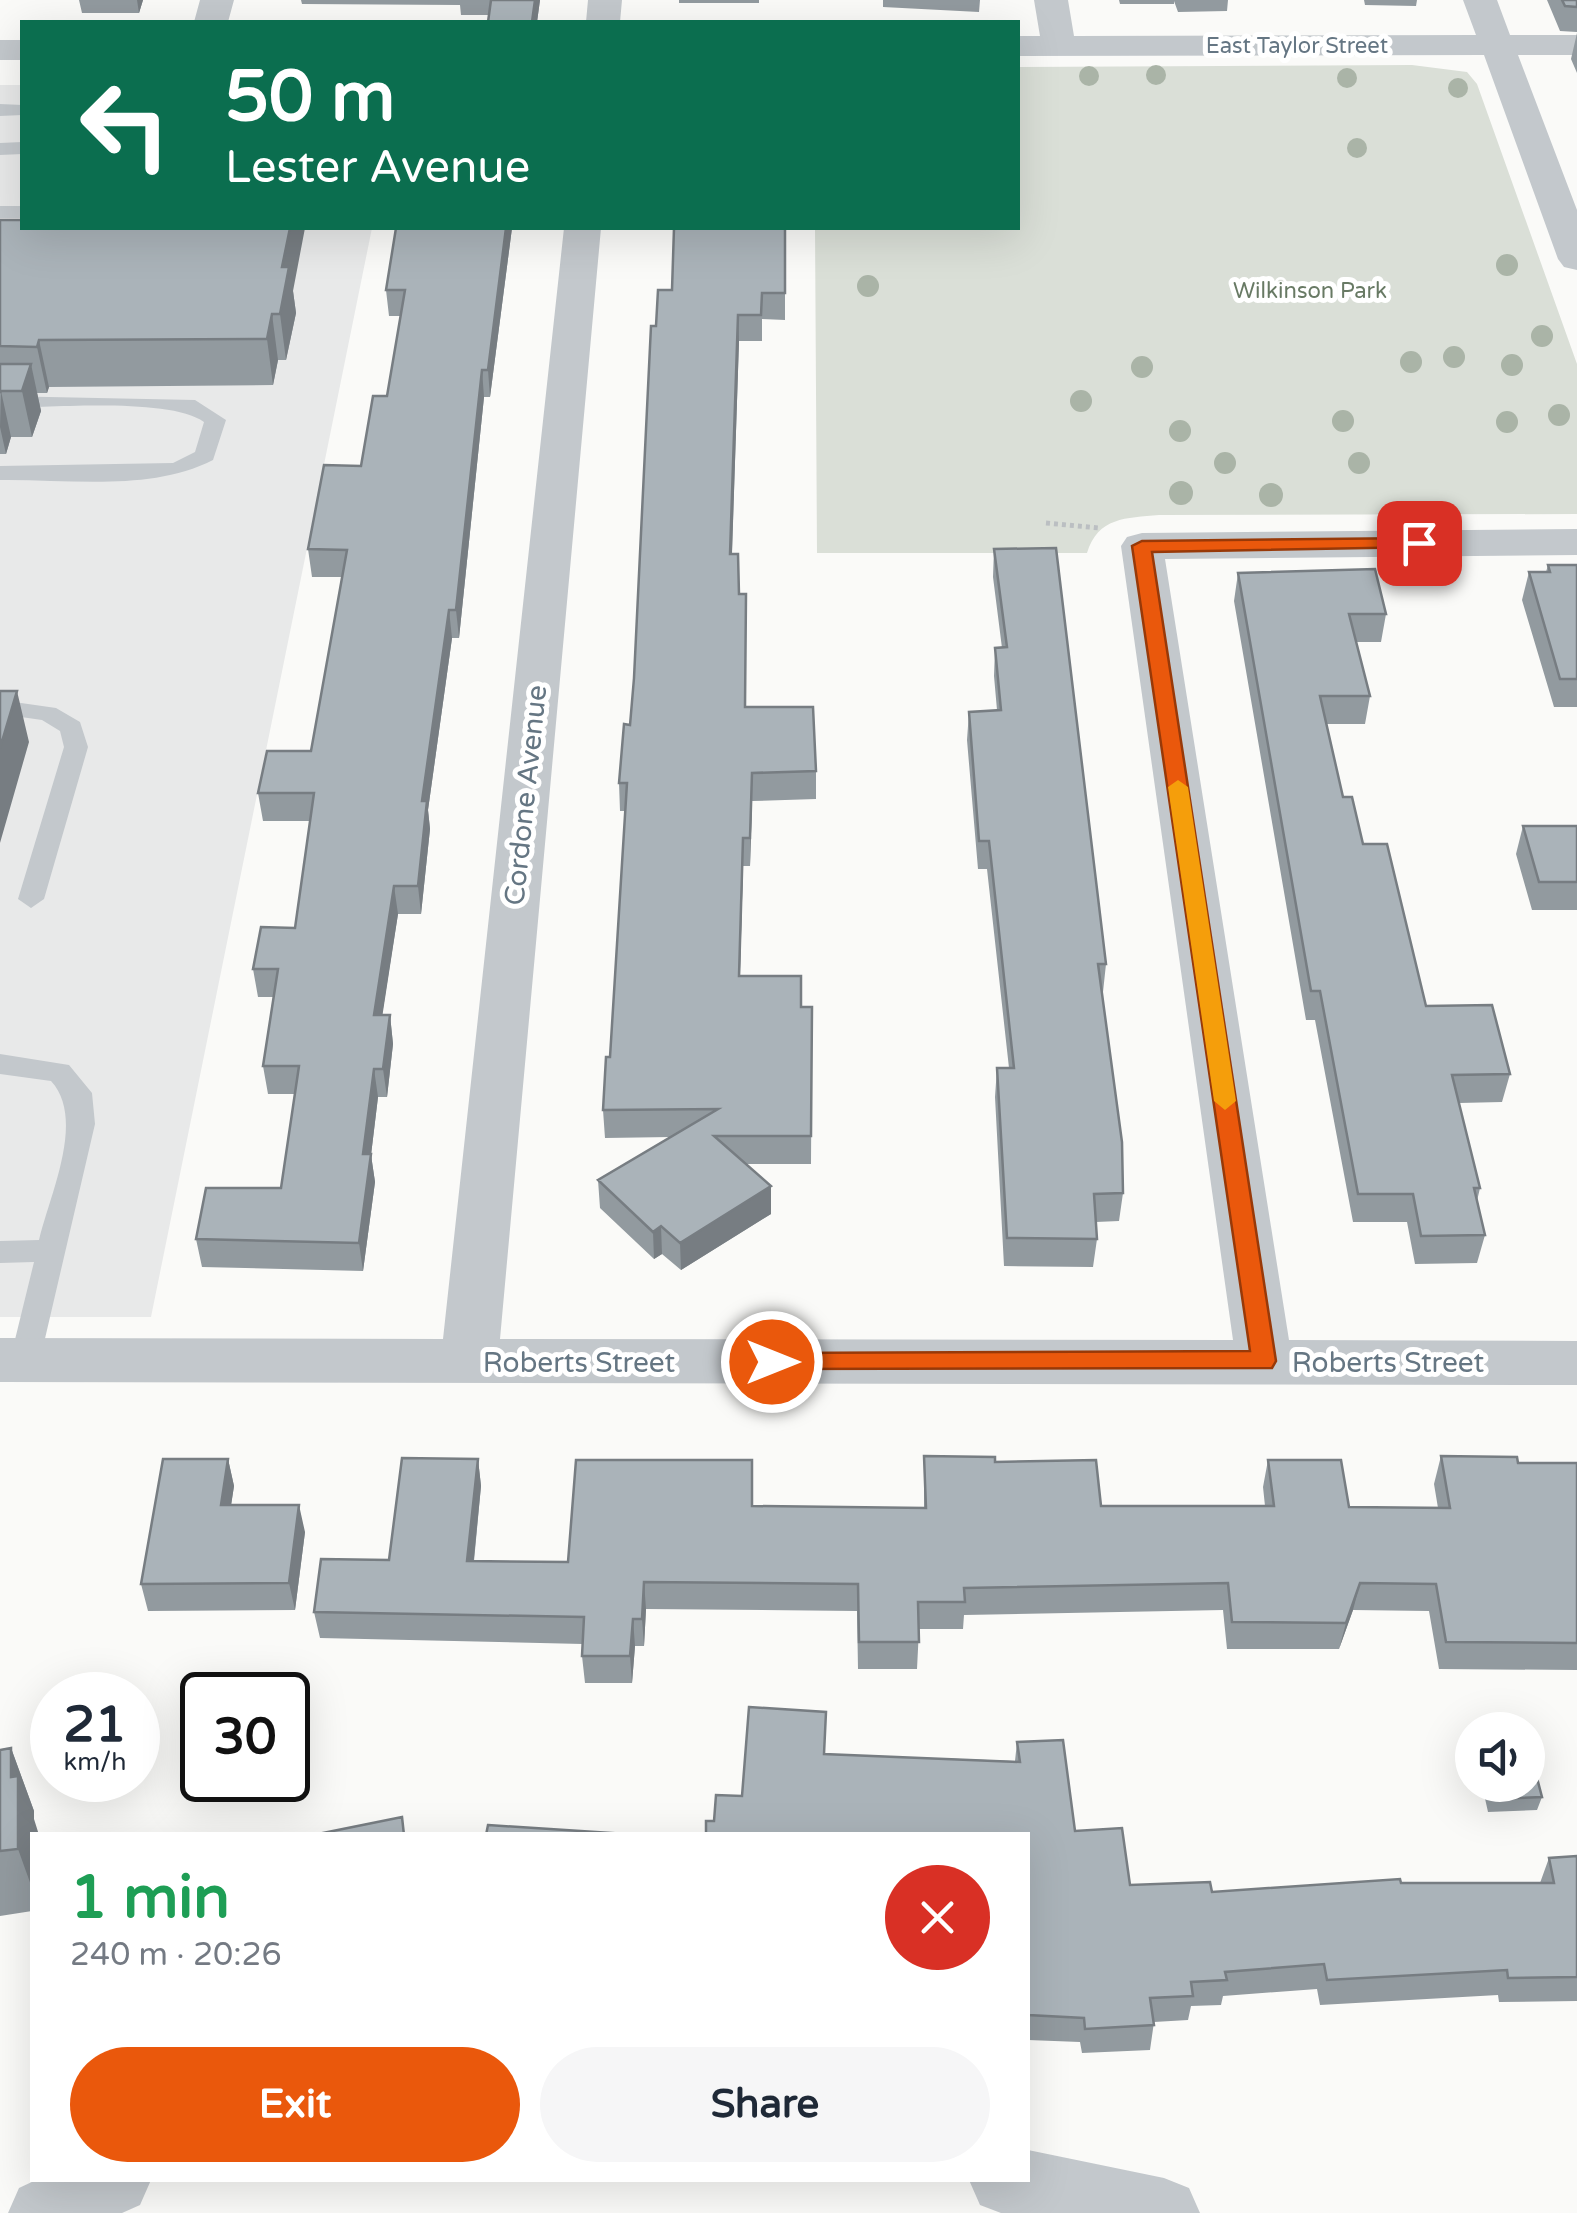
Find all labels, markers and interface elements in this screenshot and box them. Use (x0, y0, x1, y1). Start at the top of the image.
street label: East Taylor Street (1206, 33, 1388, 59)
text: 50 m (225, 56, 395, 140)
icon: left (60, 60, 190, 190)
text: Lester Avenue (225, 141, 530, 195)
park label: Wilkinson Park (1233, 278, 1387, 304)
pin (1377, 501, 1462, 586)
icon: arrive (1392, 516, 1447, 571)
street label: Cordone Avenue (498, 683, 554, 907)
position arrow (720, 1310, 824, 1414)
street label: Roberts Street (483, 1346, 676, 1380)
street label: Roberts Street (1292, 1346, 1485, 1380)
speed limit sign: 30 (180, 1672, 310, 1802)
text: 21 (64, 1695, 126, 1755)
map controls (1455, 1712, 1545, 1802)
button: sound (1455, 1712, 1545, 1802)
text: km/h (64, 1747, 126, 1777)
text: 1 min (70, 1862, 230, 1934)
button: close (885, 1865, 990, 1970)
text: 240 m · 20:26 (70, 1936, 282, 1974)
button: Exit (70, 2047, 520, 2162)
button: Share (540, 2047, 990, 2162)

